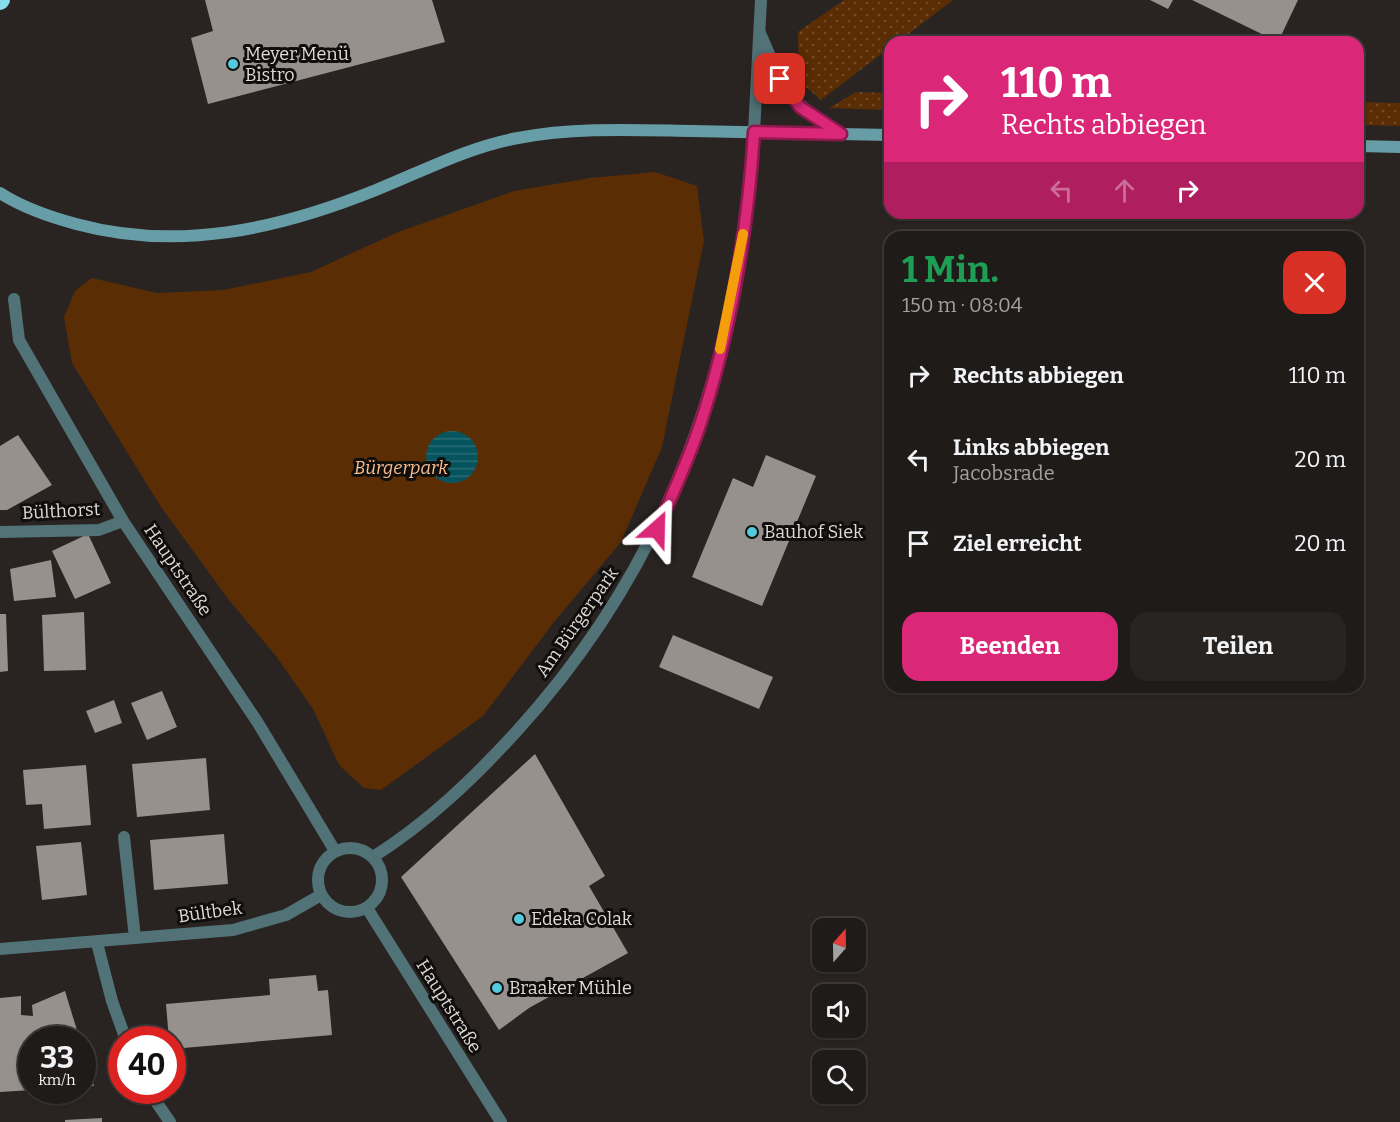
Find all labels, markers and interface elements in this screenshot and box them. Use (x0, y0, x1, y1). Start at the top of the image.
place label: Meyer Menü Bistro (245, 43, 349, 86)
pin (754, 53, 805, 104)
marker: Meyer Menü Bistro (226, 57, 240, 71)
text: 110 m (1001, 58, 1112, 108)
icon: right (902, 60, 980, 138)
icon: arrive (763, 62, 796, 95)
text: Rechts abbiegen (1001, 109, 1206, 141)
icon: left (1045, 174, 1078, 207)
icon: ahead (1108, 174, 1141, 207)
icon: right (1171, 174, 1204, 207)
text: 1 Min. (902, 248, 999, 292)
button: close (1283, 251, 1346, 314)
text: 150 m · 08:04 (902, 293, 1022, 317)
icon: right (902, 359, 935, 392)
text: Rechts abbiegen (953, 362, 1124, 389)
text: 110 m (1289, 362, 1346, 389)
text: Links abbiegen (953, 434, 1110, 461)
icon: left (902, 443, 935, 476)
text: 20 m (1295, 446, 1346, 473)
park label: Bürgerpark (354, 457, 448, 479)
text: Jacobsrade (953, 461, 1055, 485)
position arrow (625, 497, 689, 561)
street label: Bülthorst (21, 498, 101, 524)
street label: Hauptstraße (139, 520, 217, 620)
place label: Bauhof Siek (764, 521, 864, 543)
marker: Bauhof Siek (745, 525, 759, 539)
icon: arrive (902, 527, 935, 560)
text: Ziel erreicht (953, 530, 1082, 557)
text: 20 m (1295, 530, 1346, 557)
street label: Am Bürgerpark (531, 562, 623, 681)
button: Beenden (902, 612, 1118, 681)
button: Teilen (1130, 612, 1346, 681)
street label: Bültbek (177, 897, 244, 927)
place label: Edeka Colak (531, 908, 633, 930)
marker: Edeka Colak (512, 912, 526, 926)
north arrow (812, 918, 866, 972)
map controls (812, 918, 866, 1104)
street label: Hauptstraße (412, 955, 486, 1057)
place label: Braaker Mühle (509, 977, 632, 999)
marker: Braaker Mühle (490, 981, 504, 995)
button: sound (812, 984, 866, 1038)
speed limit sign: 40 (108, 1026, 186, 1104)
text: 33 (40, 1040, 74, 1076)
button: search (812, 1050, 866, 1104)
text: km/h (38, 1071, 76, 1089)

